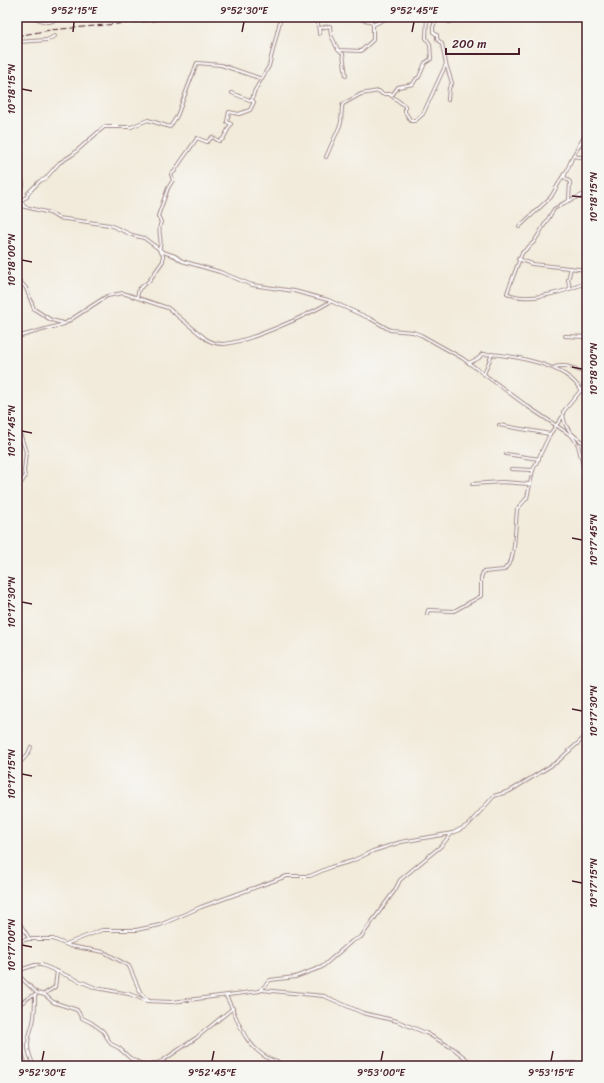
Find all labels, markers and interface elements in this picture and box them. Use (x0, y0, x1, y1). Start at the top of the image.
text: 9°52'15"E (51, 2, 99, 20)
text: 9°52'30"E (220, 2, 269, 20)
text: 9°52'45"E (390, 2, 439, 20)
scale bar (446, 30, 519, 56)
text: 200 m (452, 33, 486, 55)
text: 10°18'15"N (3, 64, 21, 114)
text: 10°18'15"N (585, 172, 603, 222)
text: 10°18'00"N (3, 234, 21, 286)
text: 10°18'00"N (585, 343, 603, 395)
text: 10°17'45"N (3, 405, 21, 457)
text: 10°17'45"N (585, 514, 603, 566)
text: 10°17'30"N (3, 576, 21, 628)
text: 10°17'30"N (585, 685, 603, 737)
text: 10°17'15"N (3, 749, 21, 799)
text: 10°17'15"N (585, 858, 603, 908)
text: 10°17'00"N (3, 919, 21, 971)
text: 9°52'30"E (18, 1064, 67, 1082)
text: 9°52'45"E (188, 1064, 237, 1082)
text: 9°53'00"E (357, 1064, 406, 1082)
text: 9°53'15"E (528, 1064, 575, 1082)

